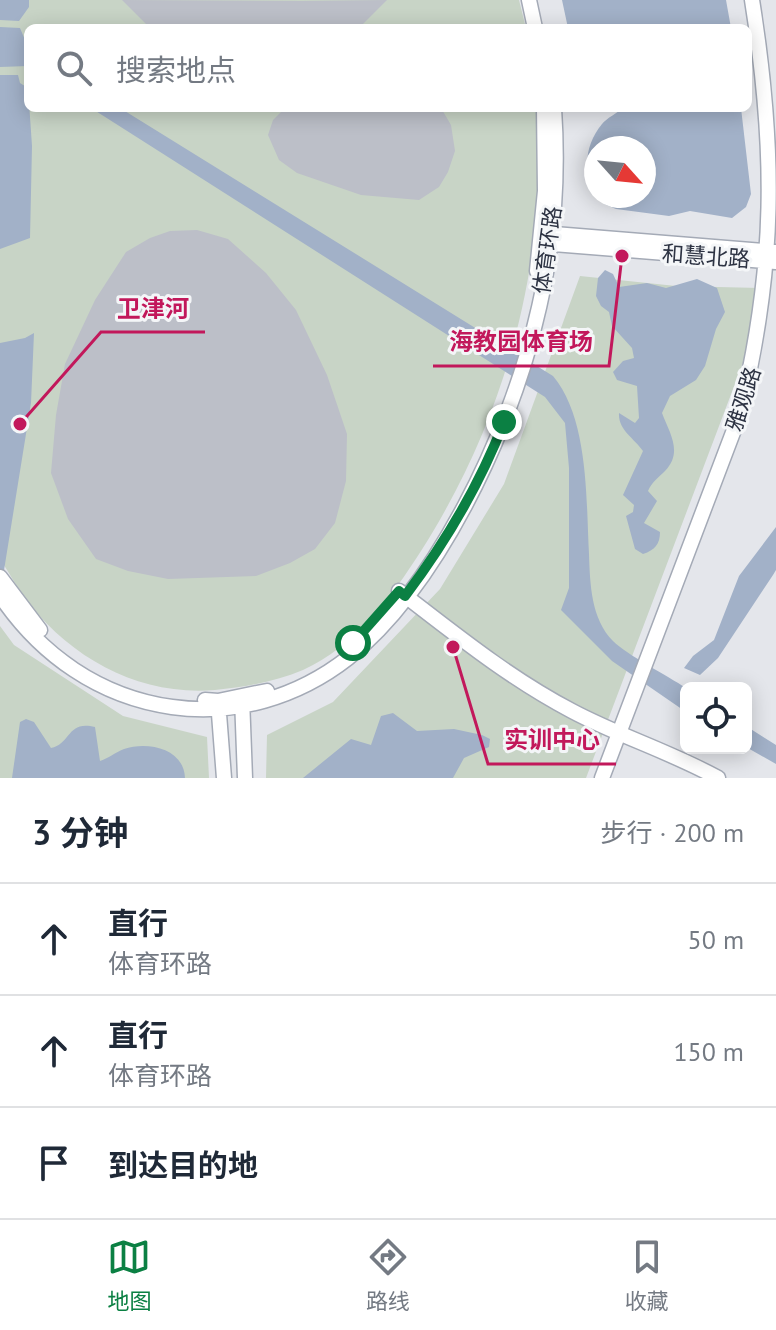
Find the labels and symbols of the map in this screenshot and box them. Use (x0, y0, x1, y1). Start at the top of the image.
north arrow (584, 136, 656, 208)
street label: 体育环路 (527, 204, 567, 296)
street label: 和慧北路 (661, 239, 751, 273)
callout: 卫津河 (101, 284, 205, 332)
text: 卫津河 (117, 293, 189, 324)
callout: 海教园体育场 (433, 318, 609, 366)
text: 海教园体育场 (449, 326, 593, 357)
street label: 雅观路 (719, 363, 767, 435)
route end (486, 404, 522, 440)
route start (335, 625, 371, 661)
callout: 实训中心 (488, 716, 616, 764)
text: 实训中心 (504, 724, 600, 755)

